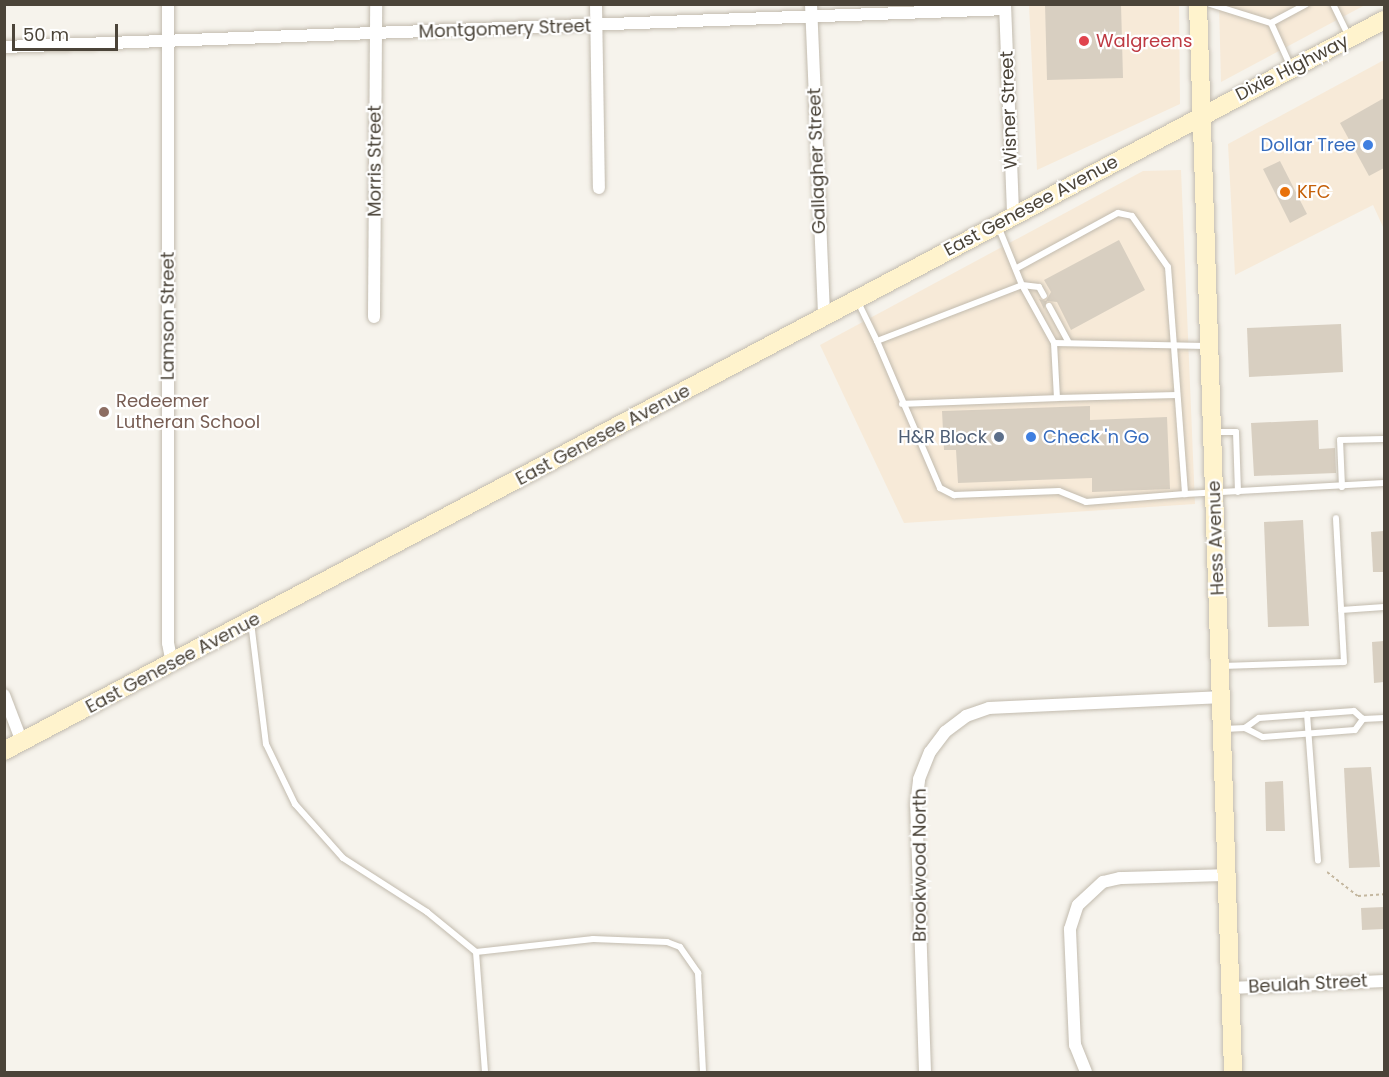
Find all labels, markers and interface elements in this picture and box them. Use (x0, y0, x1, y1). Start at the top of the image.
scale bar (15, 12, 122, 50)
street label: Montgomery Street (418, 15, 592, 43)
text: 50 m (23, 22, 69, 47)
place label: Walgreens (1096, 30, 1192, 52)
street label: Dixie Highway (1232, 30, 1352, 106)
marker: Walgreens (1077, 34, 1091, 48)
street label: Wisner Street (996, 51, 1022, 169)
street label: Gallagher Street (804, 88, 830, 234)
street label: Morris Street (364, 105, 386, 217)
place label: Dollar Tree (1260, 134, 1356, 156)
marker: Dollar Tree (1361, 138, 1375, 152)
street label: East Genesee Avenue (940, 151, 1122, 261)
place label: KFC (1297, 181, 1331, 203)
marker: KFC (1278, 185, 1292, 199)
street label: Lamson Street (157, 252, 179, 380)
street label: East Genesee Avenue (512, 380, 694, 490)
place label: Redeemer Lutheran School (116, 391, 260, 434)
marker: Redeemer Lutheran School (97, 405, 111, 419)
place label: H&R Block (898, 426, 987, 448)
place label: Check 'n Go (1043, 426, 1149, 448)
marker: H&R Block (992, 430, 1006, 444)
marker: Check 'n Go (1024, 430, 1038, 444)
street label: Hess Avenue (1203, 480, 1229, 596)
street label: East Genesee Avenue (82, 608, 264, 718)
street label: Brookwood North (909, 788, 931, 942)
street label: Beulah Street (1248, 970, 1368, 998)

